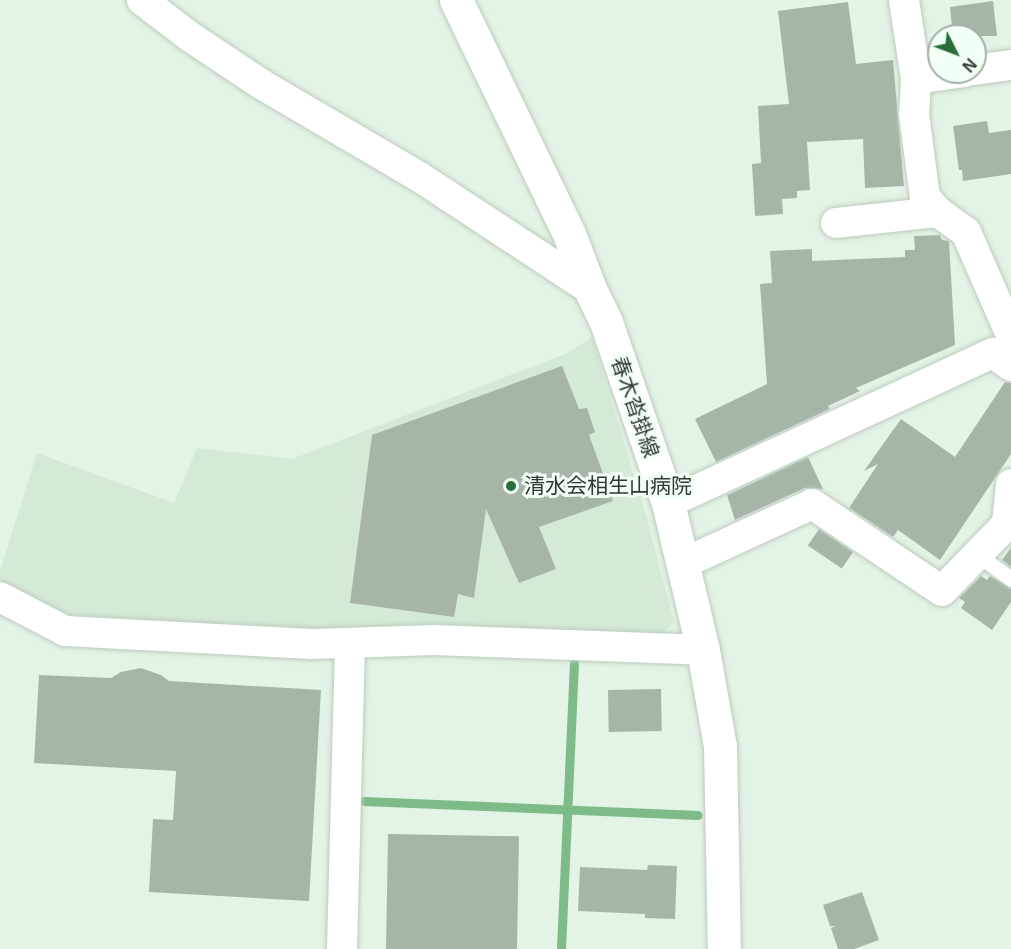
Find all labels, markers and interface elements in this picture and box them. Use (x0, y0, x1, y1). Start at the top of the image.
north arrow (927, 24, 987, 84)
text: N (959, 55, 979, 75)
street label: 春木沓掛線 (606, 353, 664, 461)
place label: 清水会相生山病院 (524, 473, 692, 499)
marker: 清水会相生山病院 (502, 477, 520, 495)

